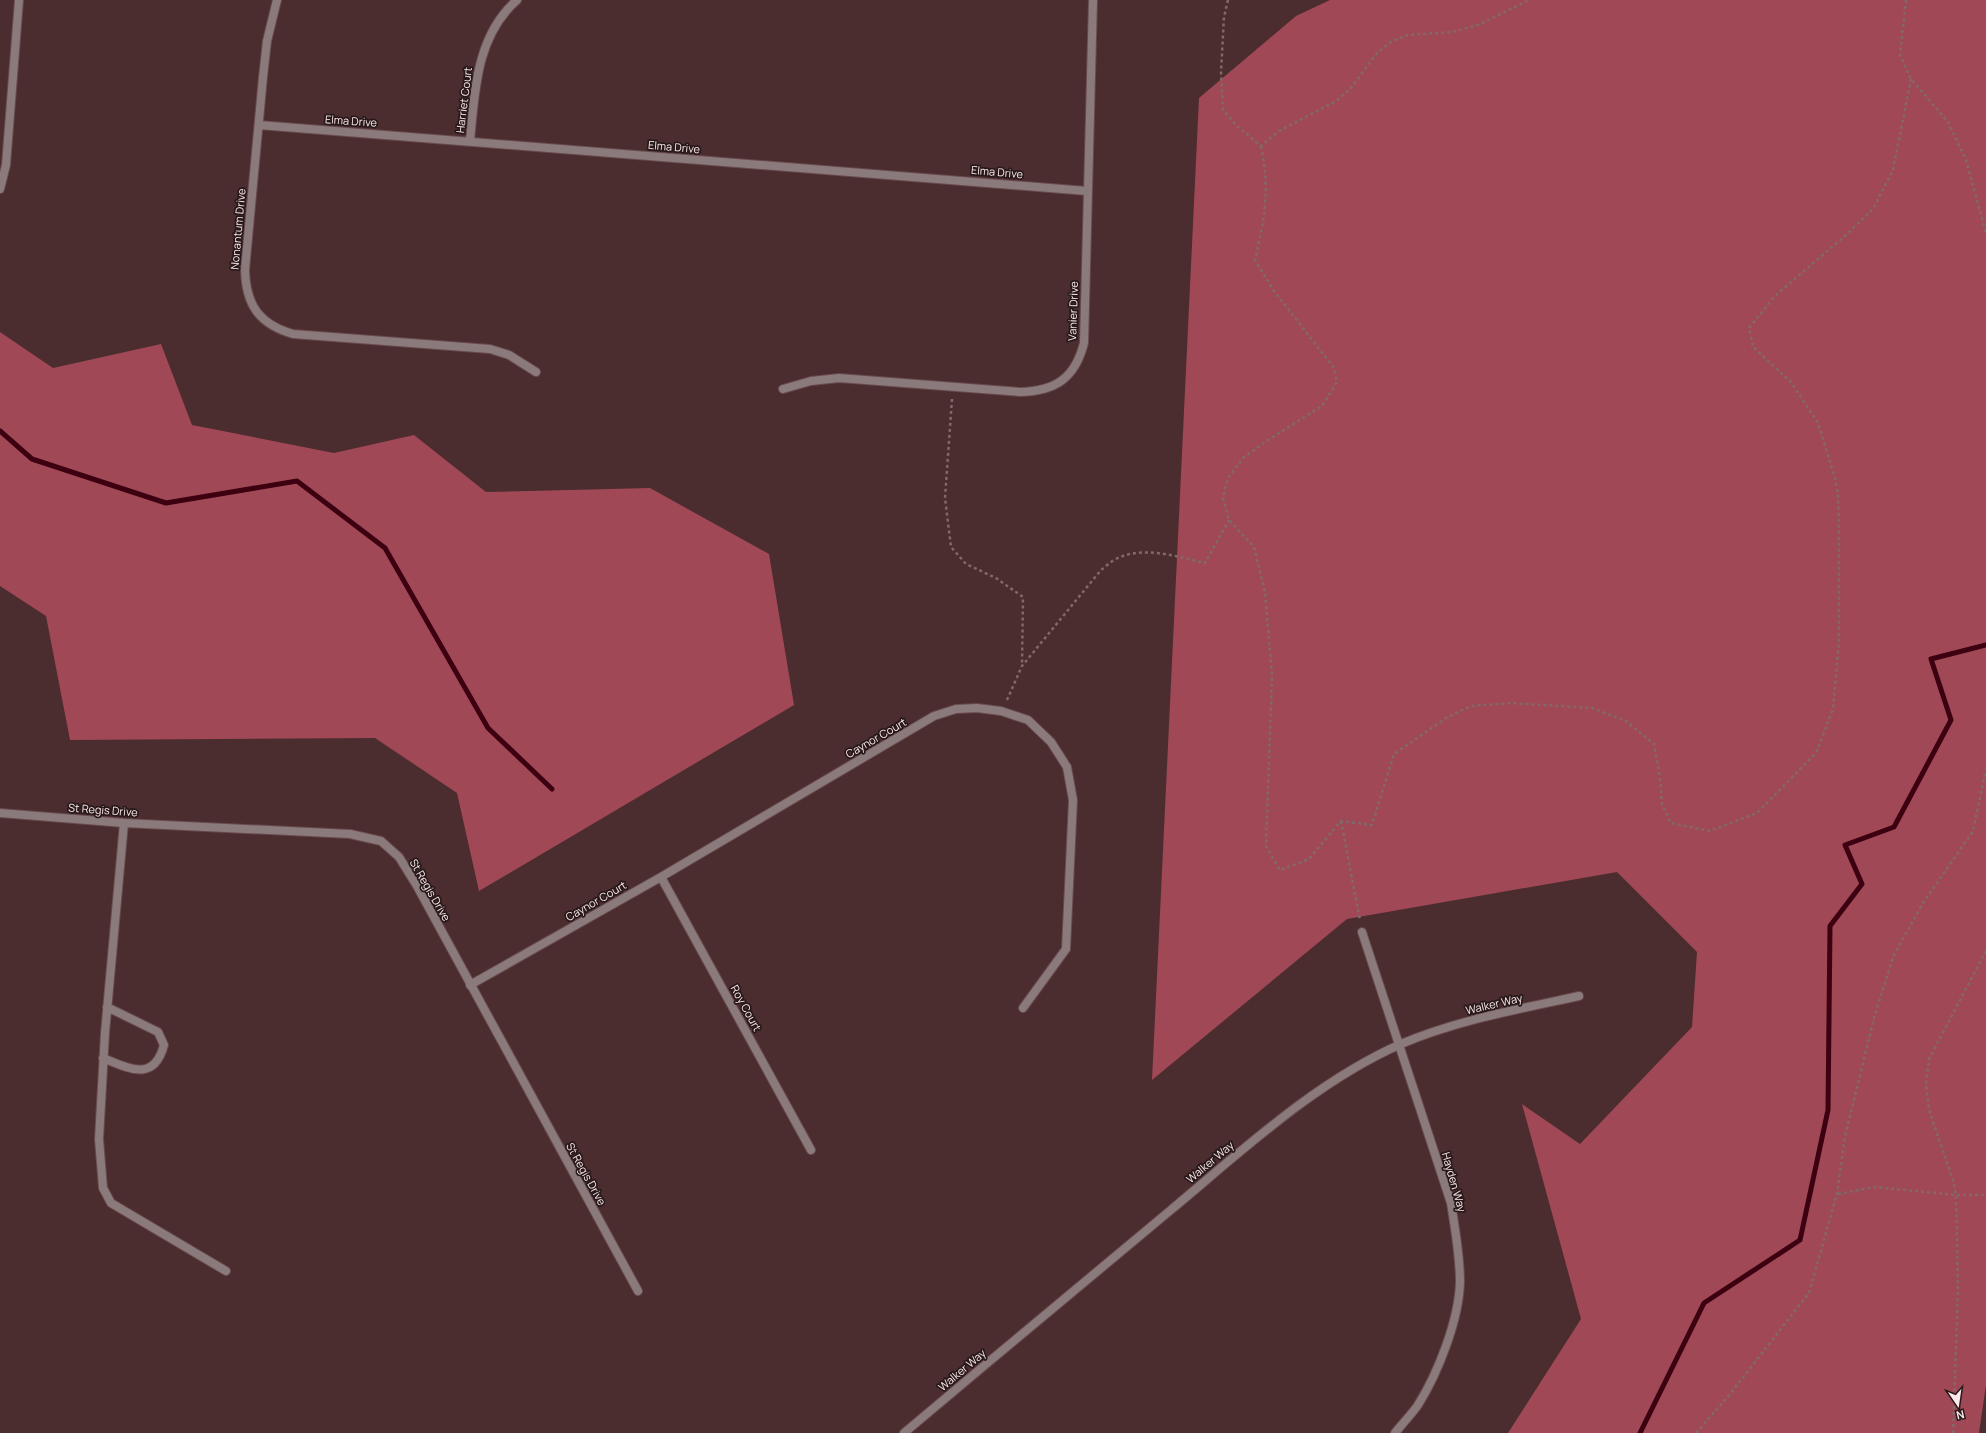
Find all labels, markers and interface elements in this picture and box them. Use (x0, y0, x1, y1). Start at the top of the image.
street label: Harriet Court (452, 66, 475, 134)
street label: Elma Drive (324, 111, 378, 130)
street label: Elma Drive (647, 137, 701, 156)
street label: Elma Drive (970, 162, 1024, 181)
street label: Nonantum Drive (226, 187, 249, 270)
street label: Vanier Drive (1064, 280, 1081, 341)
street label: Caynor Court (843, 714, 909, 761)
street label: St Regis Drive (68, 800, 139, 819)
street label: St Regis Drive (407, 856, 455, 924)
street label: Caynor Court (563, 877, 629, 924)
street label: Roy Court (728, 982, 765, 1033)
street label: Walker Way (1464, 990, 1524, 1017)
street label: Walker Way (1183, 1137, 1237, 1186)
street label: St Regis Drive (563, 1140, 610, 1208)
street label: Hayden Way (1439, 1150, 1470, 1214)
street label: Walker Way (935, 1345, 989, 1394)
north arrow (1938, 1385, 1978, 1425)
text: N (1955, 1407, 1966, 1423)

